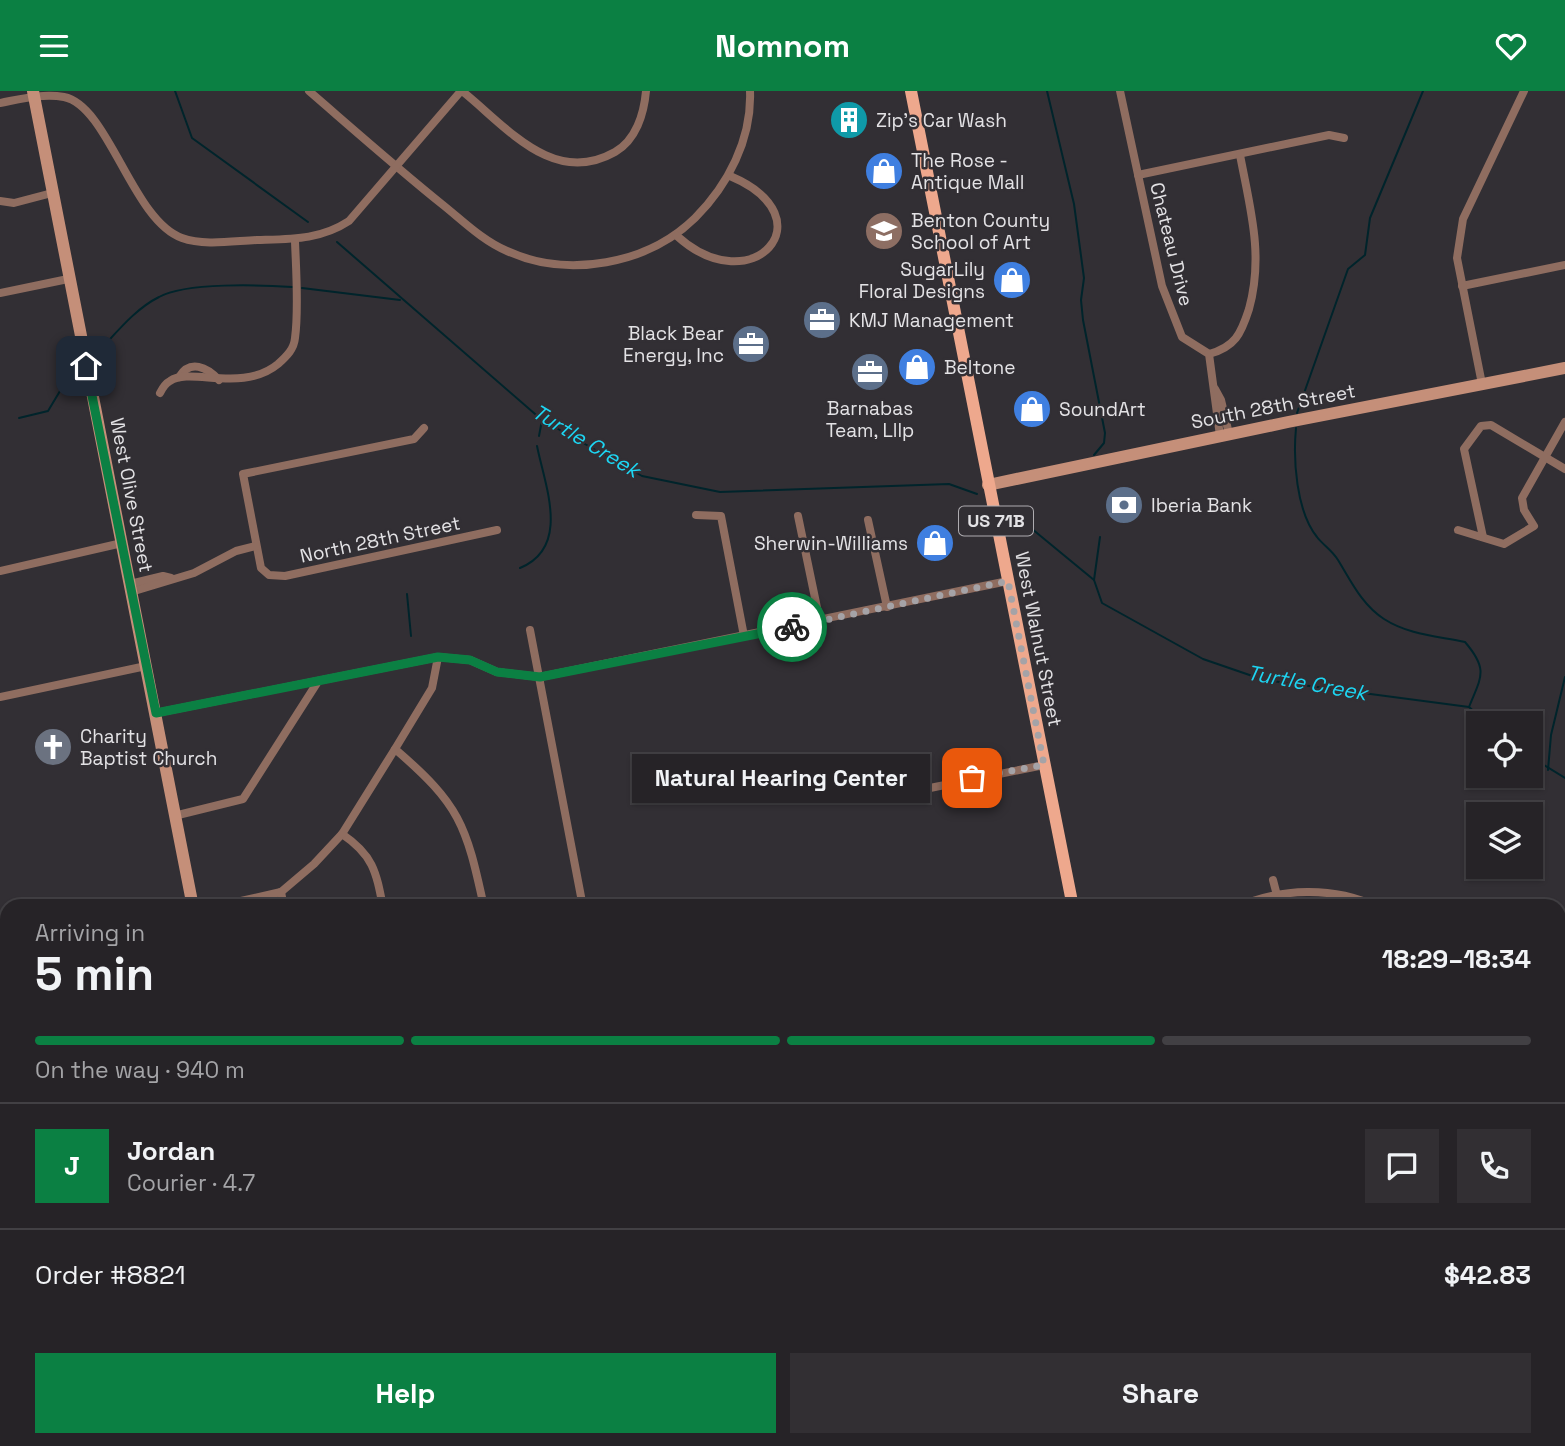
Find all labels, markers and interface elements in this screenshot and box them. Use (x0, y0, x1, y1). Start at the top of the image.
text: Nomnom (715, 26, 850, 66)
icon: menu (35, 27, 73, 65)
icon: heart (1492, 27, 1530, 65)
building icon: Zip's Car Wash (828, 99, 870, 141)
place label: Zip's Car Wash (876, 108, 1007, 133)
place label: The Rose - Antique Mall (911, 148, 1024, 195)
shop icon: The Rose - Antique Mall (863, 150, 905, 192)
street label: Chateau Drive (1144, 180, 1199, 309)
place label: Benton County School of Art (911, 208, 1050, 255)
school or university icon: Benton County School of Art (863, 210, 905, 252)
place label: SugarLily Floral Designs (859, 257, 985, 304)
shop icon: SugarLily Floral Designs (991, 259, 1033, 301)
office icon: KMJ Management (801, 299, 843, 341)
place label: KMJ Management (849, 308, 1014, 333)
place label: Black Bear Energy, Inc (623, 321, 724, 368)
office icon: Black Bear Energy, Inc (730, 323, 772, 365)
pin (56, 336, 116, 396)
shop icon: Beltone (896, 346, 938, 388)
icon: home (67, 347, 105, 385)
office icon: Barnabas Team, Lllp (849, 351, 891, 393)
place label: Beltone (944, 355, 1016, 380)
street label: South 28th Street (1189, 378, 1357, 435)
shop icon: SoundArt (1011, 388, 1053, 430)
place label: Barnabas Team, Lllp (826, 396, 914, 443)
place label: SoundArt (1059, 397, 1146, 422)
water label: Turtle Creek (527, 398, 648, 485)
street label: West Olive Street (104, 416, 159, 575)
bank icon: Iberia Bank (1103, 484, 1145, 526)
place label: Iberia Bank (1151, 493, 1252, 518)
road number: US 71B (959, 507, 1033, 535)
street label: North 28th Street (298, 510, 463, 569)
shop icon: Sherwin-Williams (914, 522, 956, 564)
place label: Sherwin-Williams (754, 531, 908, 556)
street label: West Walnut Street (1009, 549, 1068, 729)
courier (757, 592, 827, 662)
icon: bike (773, 608, 811, 646)
water label: Turtle Creek (1245, 659, 1372, 707)
map controls (1466, 711, 1543, 879)
button: locate (1466, 711, 1543, 788)
place label: Charity Baptist Church (80, 724, 217, 771)
church icon: Charity Baptist Church (32, 726, 74, 768)
pin (942, 748, 1002, 808)
callout: Natural Hearing Center (632, 753, 930, 803)
icon: bag (953, 759, 991, 797)
text: Natural Hearing Center (655, 763, 907, 793)
button: layers (1466, 802, 1543, 879)
text: Arriving in (35, 918, 145, 948)
text: 18:29–18:34 (1382, 942, 1531, 976)
text: 5 min (35, 945, 154, 1003)
text: On the way · 940 m (35, 1055, 245, 1085)
button: chat (1365, 1129, 1439, 1203)
button: phone (1457, 1129, 1531, 1203)
text: Jordan (127, 1134, 215, 1168)
text: J (64, 1149, 80, 1183)
text: Courier · 4.7 (127, 1168, 255, 1198)
text: Order #8821 (35, 1258, 186, 1292)
text: $42.83 (1444, 1258, 1531, 1292)
button: Help (35, 1353, 776, 1433)
button: Share (790, 1353, 1531, 1433)

